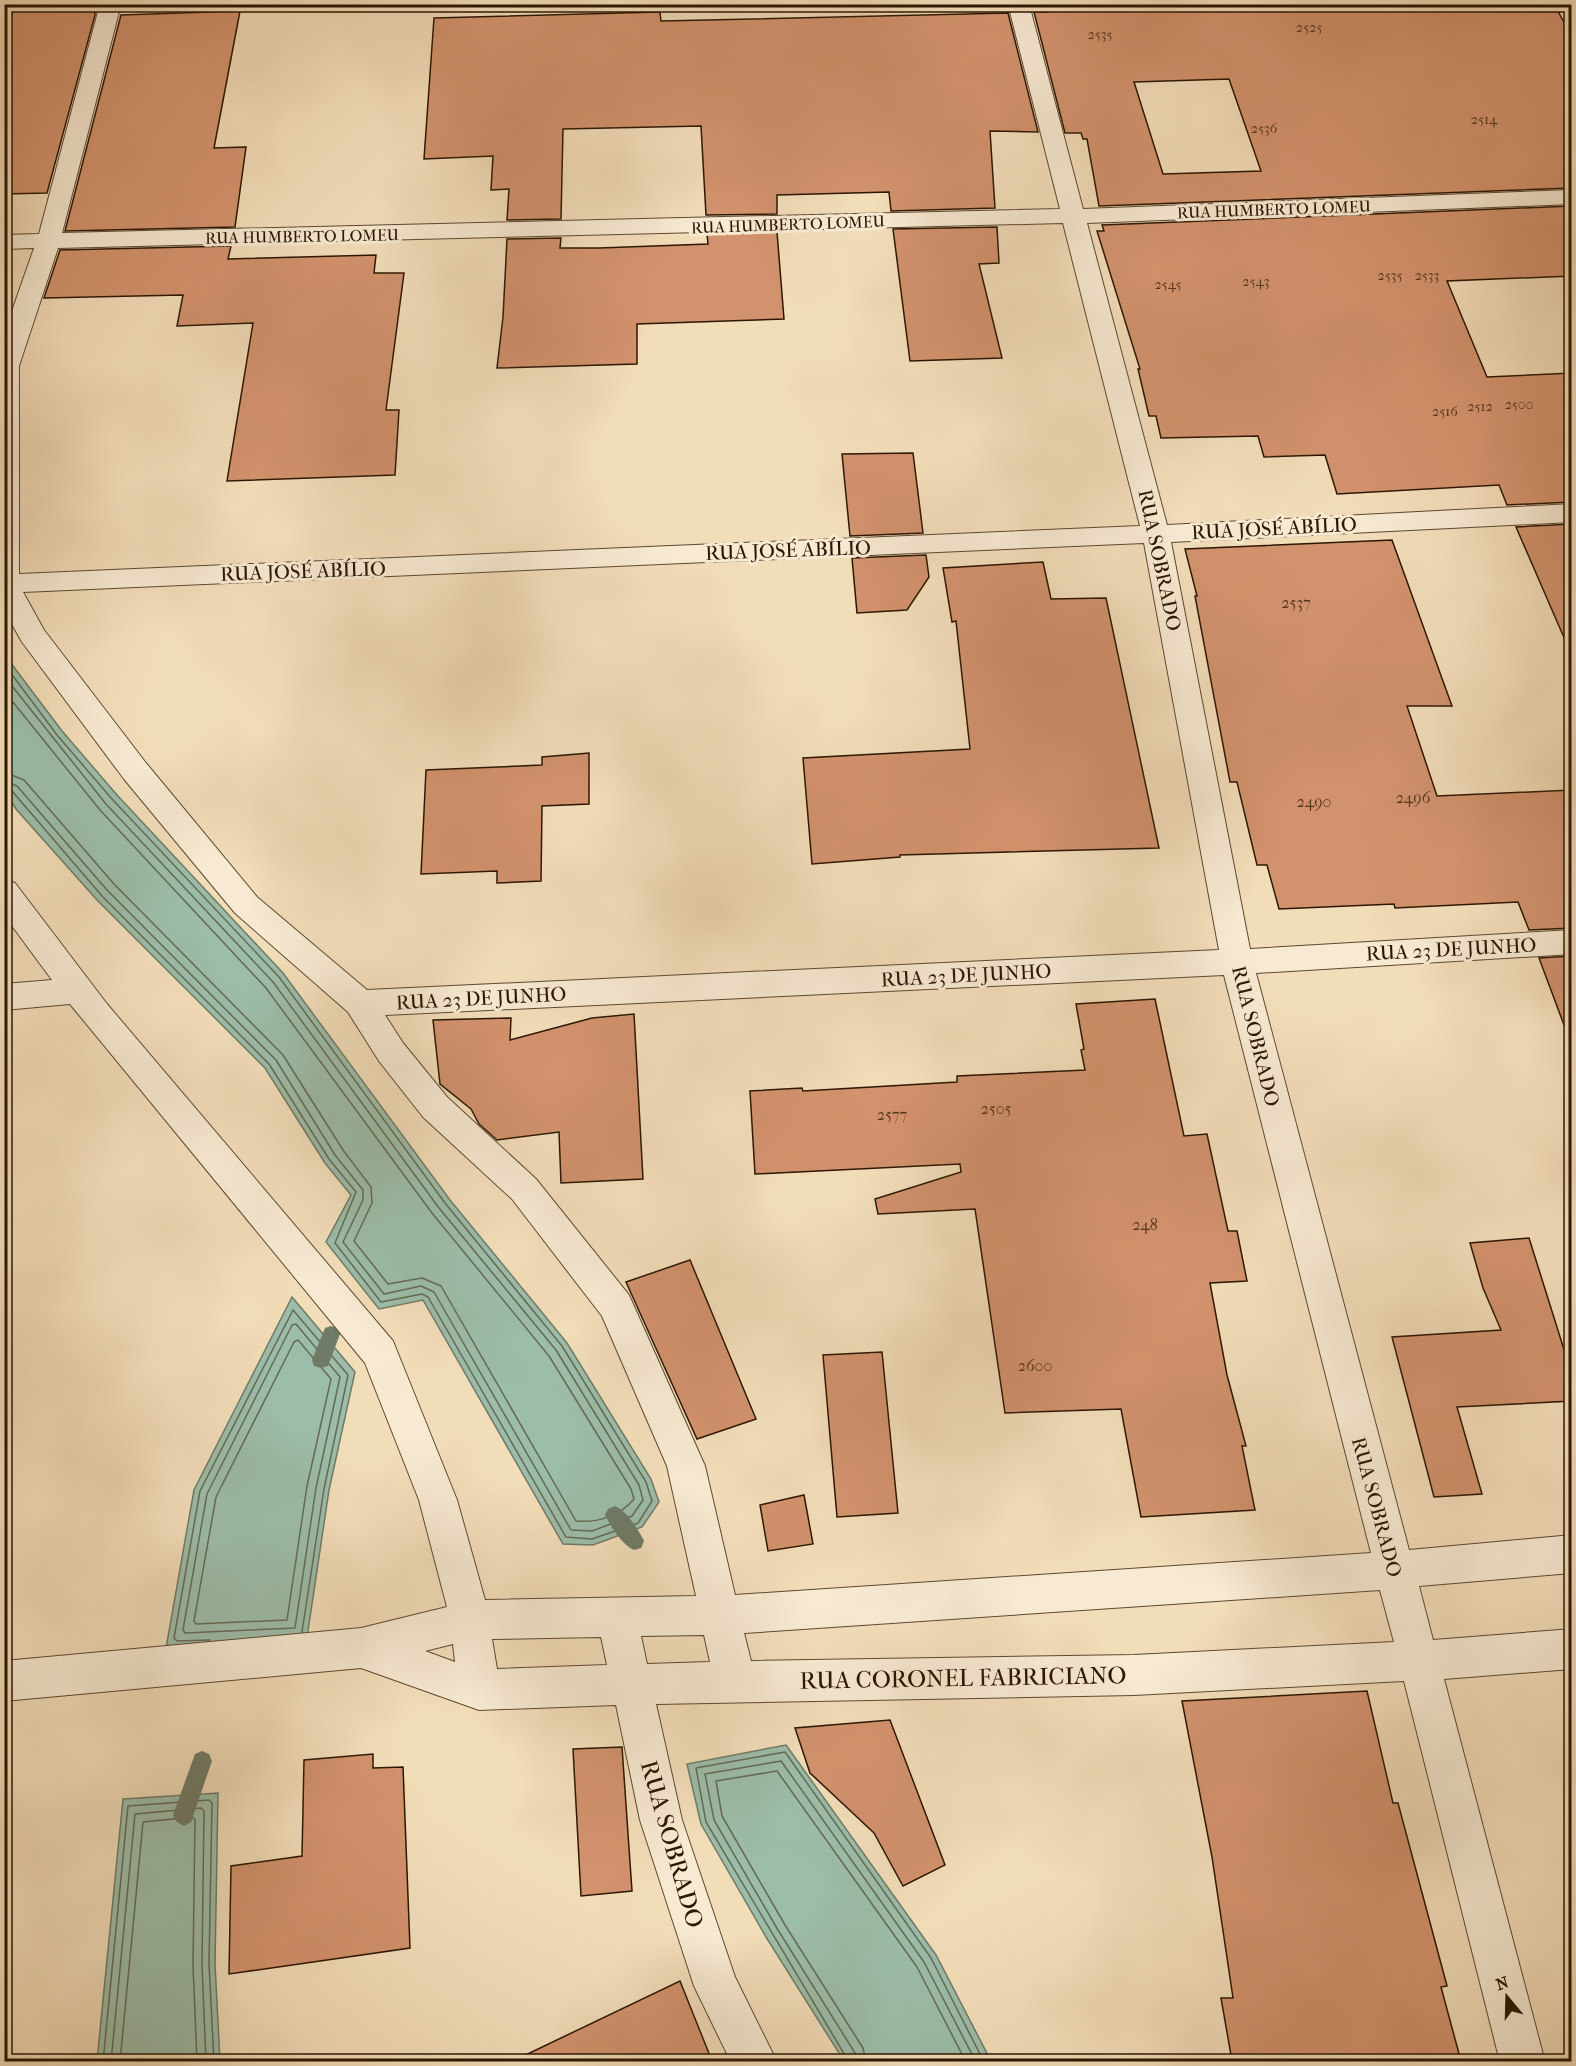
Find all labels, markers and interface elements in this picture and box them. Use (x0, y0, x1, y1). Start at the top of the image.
house number: 2525 (1296, 19, 1322, 36)
house number: 2535 (1087, 26, 1113, 43)
house number: 2514 (1471, 111, 1498, 128)
house number: 2536 (1251, 120, 1278, 137)
street label: RUA HUMBERTO LOMEU (1177, 197, 1372, 222)
street label: RUA HUMBERTO LOMEU (691, 212, 886, 237)
street label: RUA HUMBERTO LOMEU (205, 225, 400, 248)
house number: 2535 (1377, 267, 1403, 284)
house number: 2533 (1415, 267, 1439, 284)
house number: 2543 (1242, 273, 1270, 290)
house number: 2545 (1154, 276, 1182, 293)
house number: 2500 (1505, 396, 1533, 413)
house number: 2512 (1467, 398, 1493, 415)
house number: 2516 (1432, 403, 1458, 420)
street label: RUA SOBRADO (1133, 487, 1186, 633)
street label: RUA JOSÉ ABÍLIO (1191, 512, 1357, 544)
street label: RUA JOSÉ ABÍLIO (705, 535, 871, 565)
street label: RUA JOSÉ ABÍLIO (220, 556, 386, 586)
house number: 2537 (1281, 593, 1311, 612)
house number: 2496 (1396, 788, 1431, 807)
house number: 2490 (1297, 792, 1331, 811)
street label: RUA 23 DE JUNHO (1365, 934, 1537, 965)
street label: RUA 23 DE JUNHO (880, 960, 1052, 991)
street label: RUA SOBRADO (1227, 963, 1284, 1109)
street label: RUA 23 DE JUNHO (395, 983, 567, 1014)
house number: 2505 (981, 1099, 1012, 1118)
house number: 2577 (877, 1105, 908, 1124)
house number: 248 (1132, 1215, 1158, 1234)
house number: 2600 (1018, 1356, 1052, 1375)
street label: RUA SOBRADO (1347, 1435, 1406, 1580)
street label: RUA CORONEL FABRICIANO (799, 1661, 1127, 1695)
street label: RUA SOBRADO (635, 1757, 709, 1931)
north arrow (1477, 1967, 1537, 2027)
text: N (1493, 1972, 1512, 1994)

